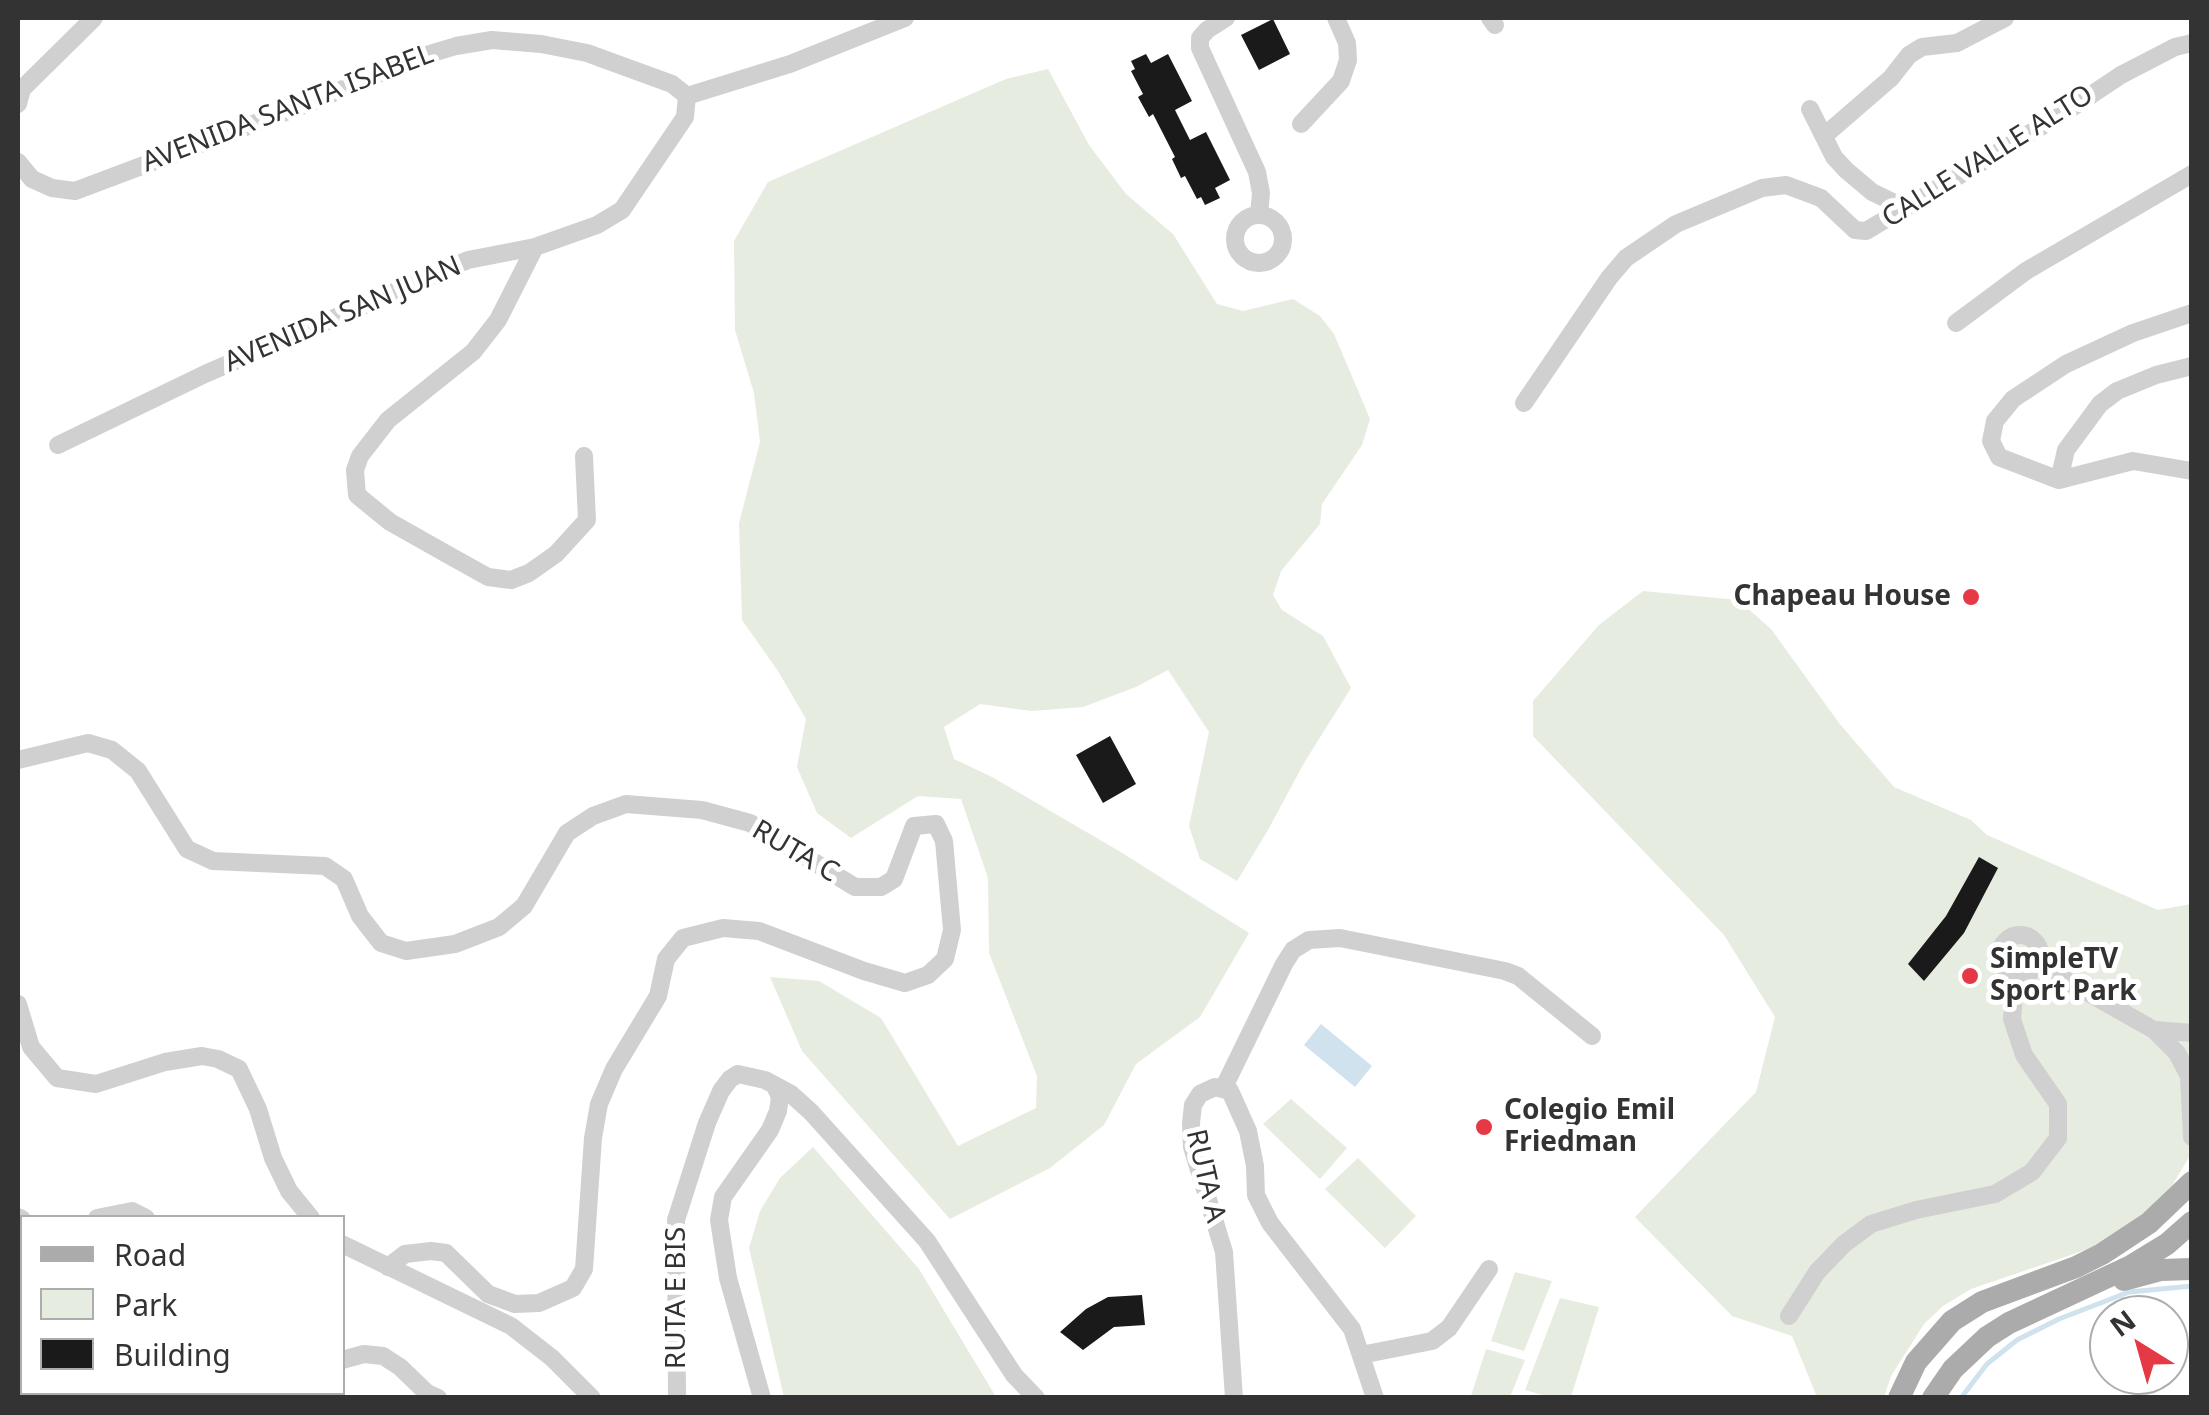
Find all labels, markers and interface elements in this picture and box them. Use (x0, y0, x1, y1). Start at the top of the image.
street label: AVENIDA SANTA ISABEL (138, 38, 438, 180)
street label: CALLE VALLE ALTO (1876, 79, 2100, 235)
street label: AVENIDA SAN JUAN (220, 250, 466, 380)
place label: Chapeau House (1733, 580, 1951, 614)
marker: Chapeau House (1960, 586, 1982, 608)
street label: RUTA C (746, 814, 844, 890)
place label: SimpleTV Sport Park (1990, 943, 2137, 1009)
marker: SimpleTV Sport Park (1959, 965, 1981, 987)
place label: Colegio Emil Friedman (1504, 1094, 1675, 1160)
marker: Colegio Emil Friedman (1473, 1116, 1495, 1138)
street label: RUTA A (1178, 1126, 1232, 1226)
legend (20, 1215, 345, 1395)
street label: RUTA E BIS (660, 1227, 694, 1369)
text: Road (114, 1234, 186, 1275)
text: Park (114, 1284, 177, 1325)
north arrow (2089, 1295, 2189, 1395)
text: N (2102, 1301, 2143, 1345)
text: Building (114, 1334, 231, 1375)

